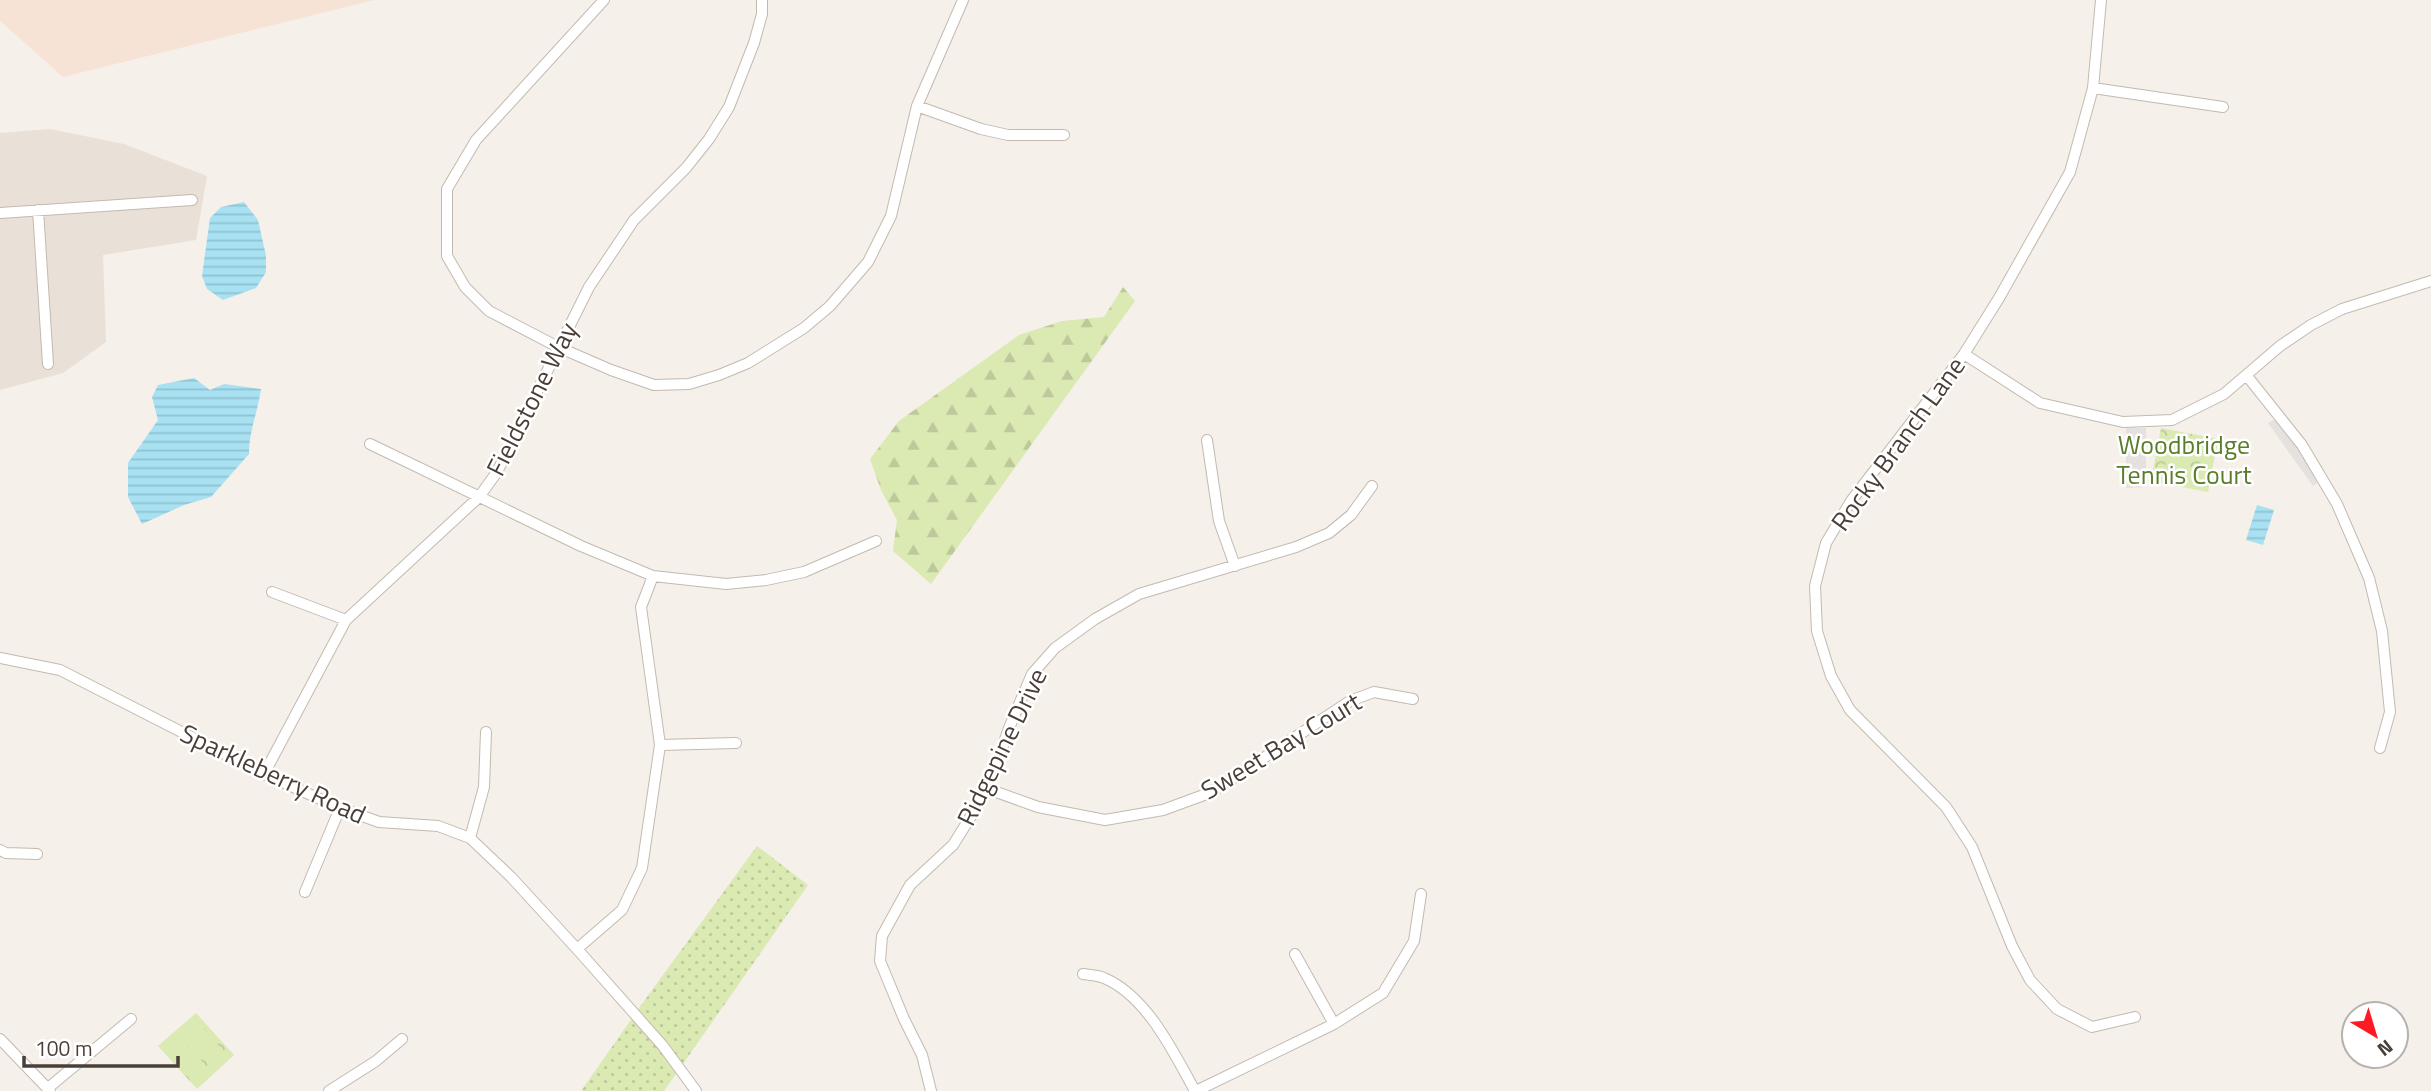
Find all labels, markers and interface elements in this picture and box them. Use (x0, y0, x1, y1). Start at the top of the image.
street label: Fieldstone Way (476, 315, 587, 483)
street label: Rocky Branch Lane (1821, 348, 1974, 539)
park label: Woodbridge Tennis Court (2116, 425, 2252, 494)
street label: Ridgepine Drive (947, 661, 1057, 832)
street label: Sweet Bay Court (1193, 682, 1368, 809)
street label: Sparkleberry Road (174, 713, 372, 834)
north arrow (2340, 1000, 2410, 1070)
scale bar (24, 1024, 178, 1068)
text: 100 m (35, 1032, 92, 1064)
text: N (2372, 1033, 2400, 1064)

